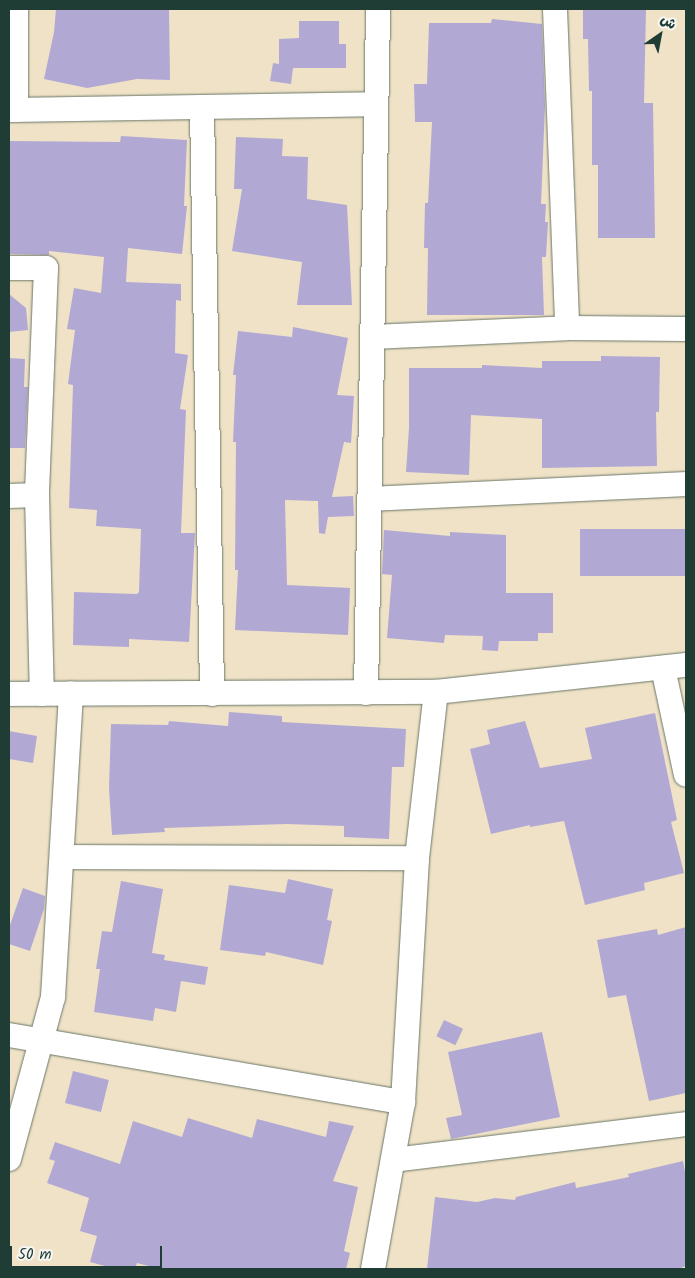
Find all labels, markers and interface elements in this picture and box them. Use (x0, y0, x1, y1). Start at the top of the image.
text: ش (656, 9, 681, 36)
north arrow (635, 10, 685, 60)
scale bar (12, 1236, 165, 1268)
text: 50 m (18, 1243, 52, 1267)

